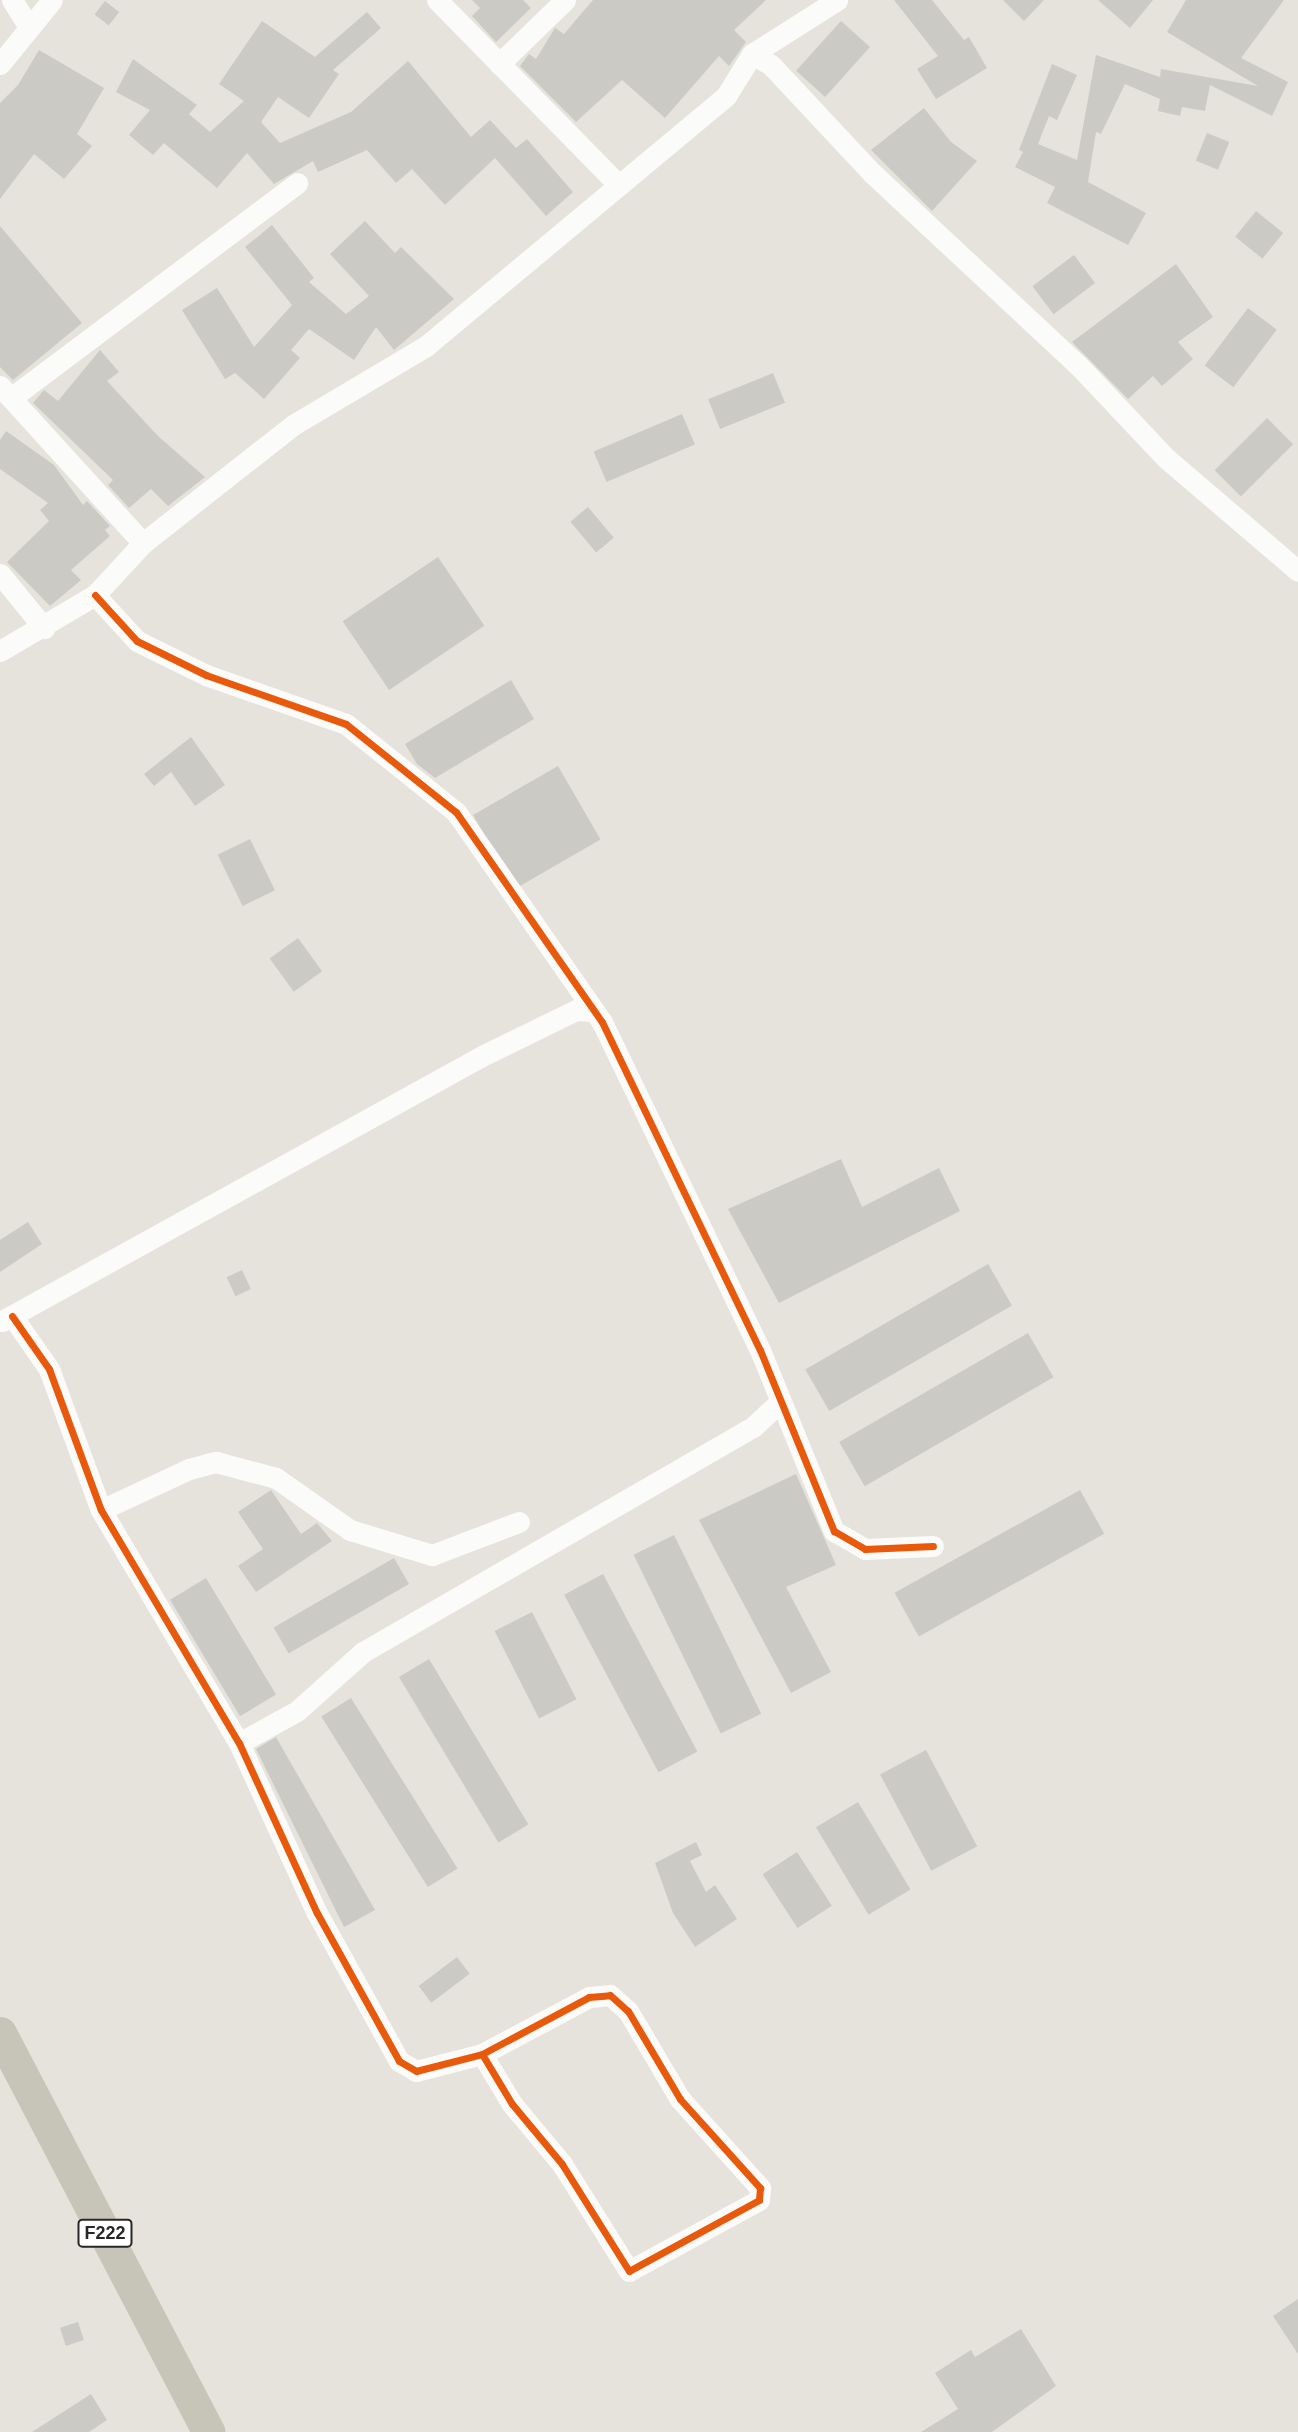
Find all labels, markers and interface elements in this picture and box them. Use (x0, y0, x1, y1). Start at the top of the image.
road number: F222 (77, 2218, 133, 2248)

